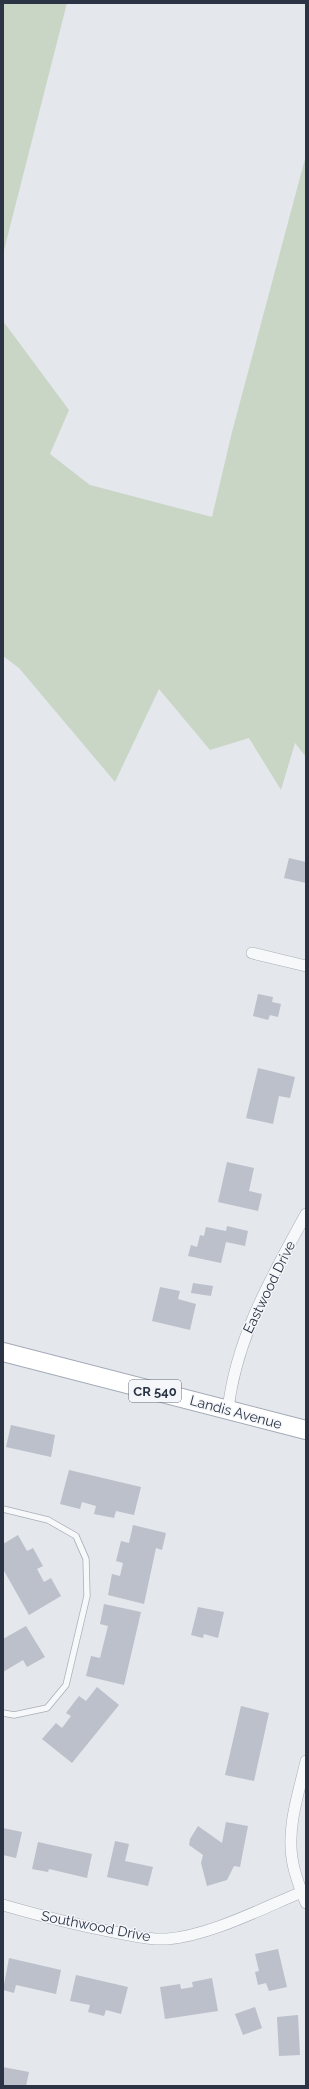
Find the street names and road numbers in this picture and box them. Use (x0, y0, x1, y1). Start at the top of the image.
street label: Eastwood Drive (240, 1238, 298, 1336)
road number: CR 540 (129, 1380, 181, 1402)
street label: Landis Avenue (188, 1392, 284, 1432)
street label: Southwood Drive (40, 1908, 152, 1944)

